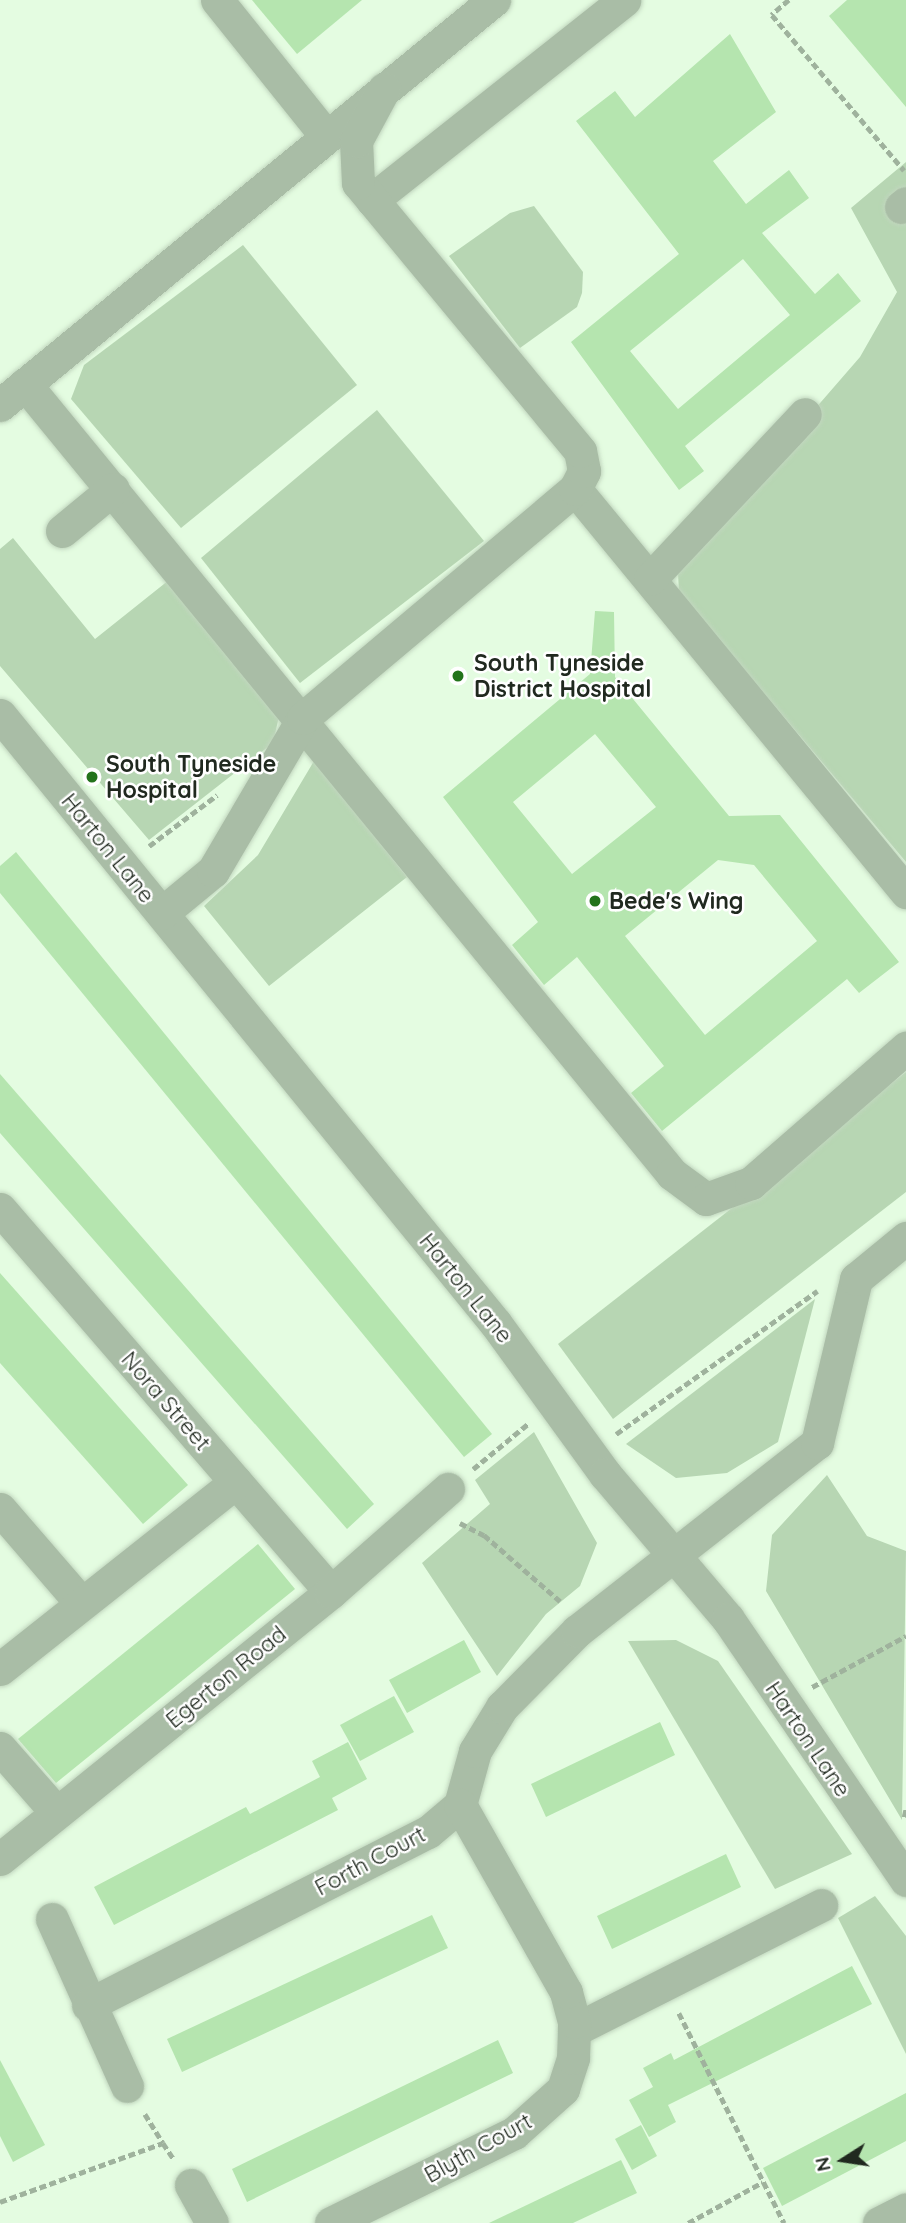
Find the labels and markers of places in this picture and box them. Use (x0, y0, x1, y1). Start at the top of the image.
place label: South Tyneside District Hospital (474, 649, 651, 703)
marker: South Tyneside District Hospital (448, 666, 468, 686)
place label: South Tyneside Hospital (106, 750, 276, 804)
marker: South Tyneside Hospital (84, 769, 100, 785)
place label: Bede's Wing (609, 887, 744, 915)
marker: Bede's Wing (587, 893, 603, 909)

